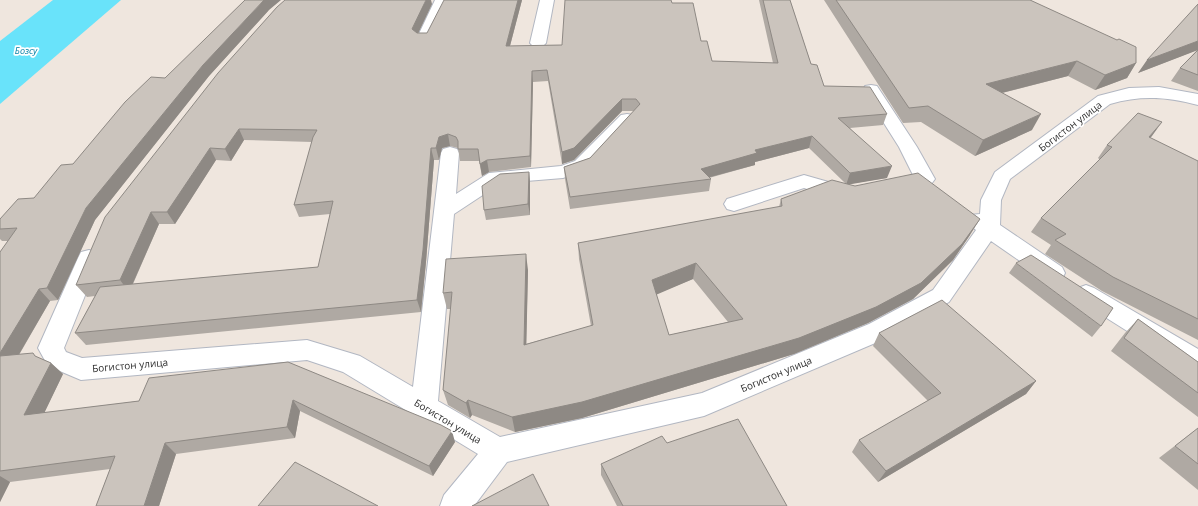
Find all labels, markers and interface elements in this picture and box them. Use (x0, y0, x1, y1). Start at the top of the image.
water label: Бозсу (15, 44, 38, 57)
street label: Богистон улица (1035, 97, 1105, 155)
street label: Богистон улица (738, 353, 814, 395)
street label: Богистон улица (91, 355, 169, 375)
street label: Богистон улица (412, 395, 484, 447)

